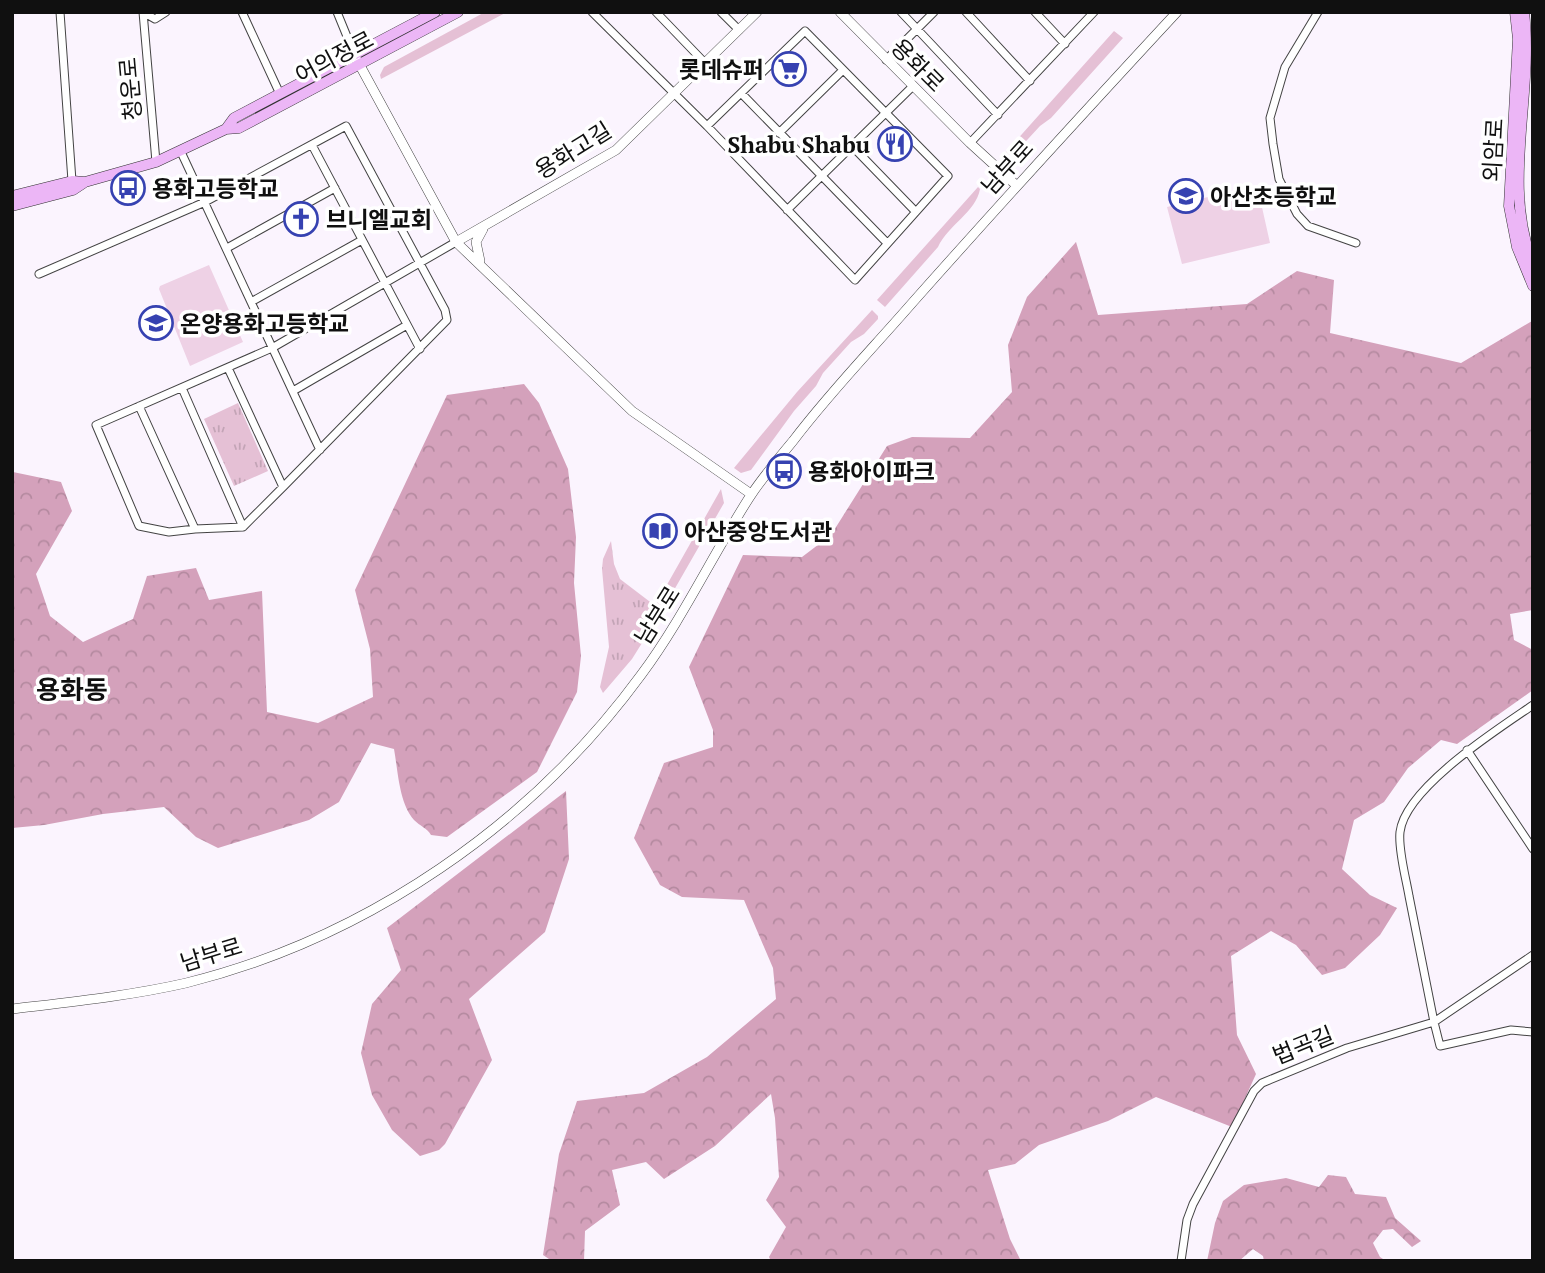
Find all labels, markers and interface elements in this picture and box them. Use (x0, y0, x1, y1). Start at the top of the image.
street label: 어의정로 (289, 23, 379, 91)
street label: 용화로 (885, 32, 951, 98)
supermarket icon: 롯데슈퍼 (770, 50, 808, 88)
place label: 롯데슈퍼 (679, 54, 764, 85)
street label: 청운로 (112, 56, 148, 122)
street label: 용화고길 (529, 114, 617, 186)
street label: 외암로 (1476, 117, 1510, 183)
restaurant icon: Shabu Shabu (876, 125, 914, 163)
place label: Shabu Shabu (727, 129, 870, 160)
street label: 남부로 (974, 133, 1040, 201)
bus stop icon: 용화고등학교 (109, 169, 147, 207)
place label: 용화고등학교 (152, 173, 279, 204)
school or university icon: 아산초등학교 (1167, 177, 1205, 215)
place label: 아산초등학교 (1210, 181, 1337, 212)
church icon: 브니엘교회 (282, 200, 320, 238)
place label: 브니엘교회 (326, 204, 432, 235)
school or university icon: 온양용화고등학교 (137, 304, 175, 342)
place label: 온양용화고등학교 (180, 308, 349, 339)
bus stop icon: 용화아이파크 (765, 452, 803, 490)
place label: 용화아이파크 (808, 456, 935, 487)
library icon: 아산중앙도서관 (641, 512, 679, 550)
place label: 아산중앙도서관 (684, 516, 832, 547)
street label: 남부로 (627, 580, 687, 650)
district label: 용화동 (36, 672, 108, 706)
street label: 남부로 (176, 930, 246, 978)
street label: 법곡길 (1268, 1019, 1338, 1071)

